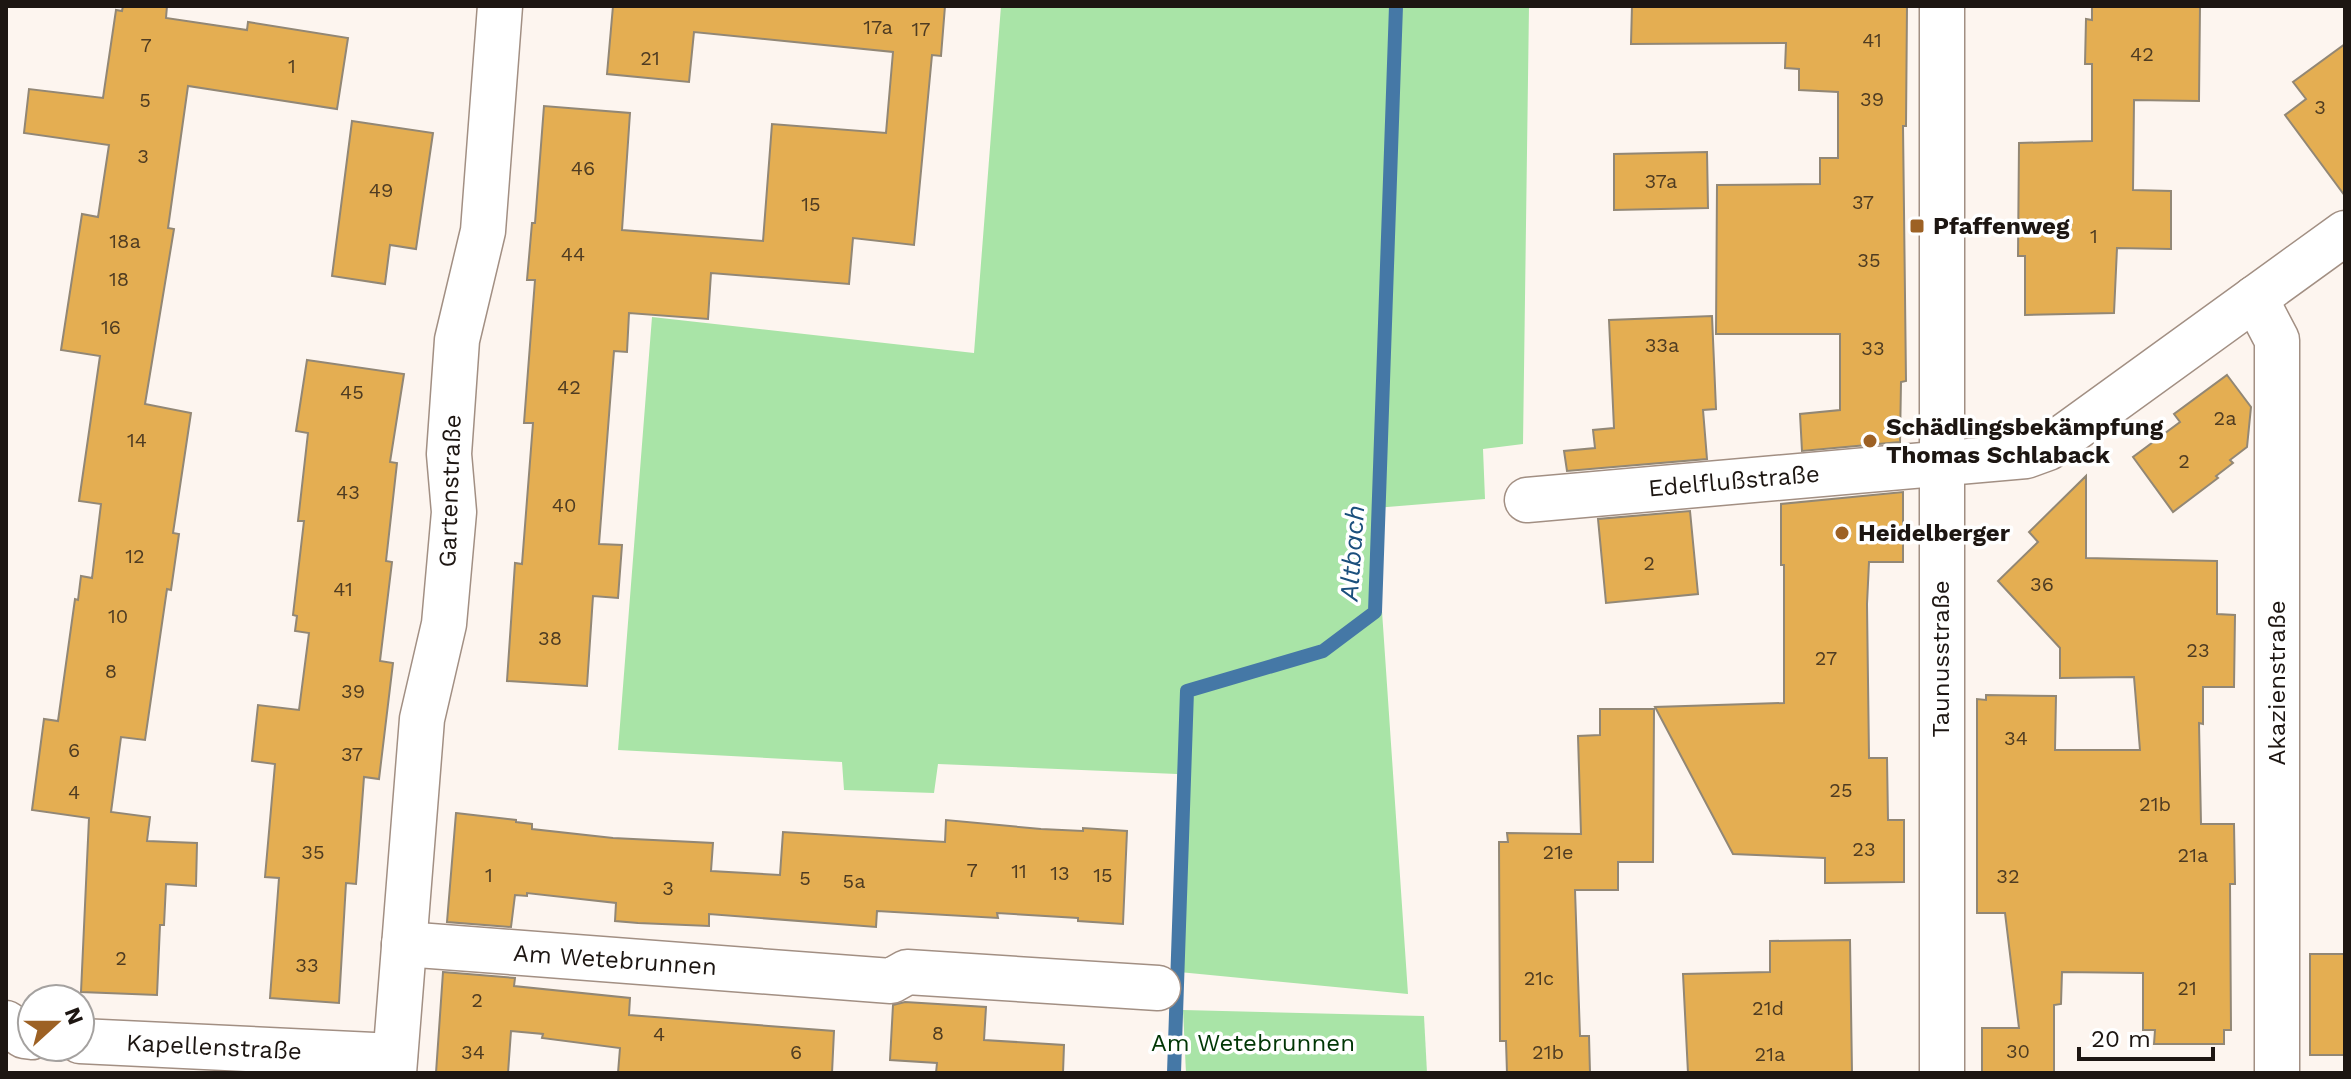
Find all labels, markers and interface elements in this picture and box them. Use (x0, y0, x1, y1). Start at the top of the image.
house number: 17a (863, 15, 893, 39)
house number: 17 (911, 17, 931, 41)
house number: 41 (1862, 28, 1882, 52)
house number: 7 (140, 33, 152, 57)
house number: 42 (2130, 42, 2154, 66)
house number: 21 (640, 46, 660, 70)
house number: 1 (288, 54, 296, 78)
house number: 39 (1860, 87, 1884, 111)
house number: 5 (139, 88, 151, 112)
house number: 3 (2314, 95, 2326, 119)
house number: 3 (137, 144, 149, 168)
house number: 46 (571, 156, 595, 180)
house number: 37a (1645, 169, 1677, 193)
house number: 49 (369, 178, 393, 202)
house number: 37 (1852, 190, 1874, 214)
house number: 15 (801, 192, 821, 216)
place label: Pfaffenweg (1933, 212, 2070, 240)
marker: Pfaffenweg (1908, 217, 1926, 235)
house number: 1 (2090, 224, 2098, 248)
house number: 18a (109, 229, 141, 253)
house number: 44 (561, 242, 585, 266)
house number: 35 (1857, 248, 1881, 272)
house number: 18 (109, 267, 129, 291)
house number: 16 (101, 315, 121, 339)
house number: 33a (1645, 333, 1679, 357)
house number: 33 (1861, 336, 1885, 360)
house number: 42 (557, 375, 581, 399)
house number: 45 (340, 380, 364, 404)
house number: 2a (2214, 406, 2236, 430)
place label: Schädlingsbekämpfung Thomas Schlaback (1886, 413, 2164, 469)
street label: Gartenstraße (433, 414, 467, 568)
house number: 14 (127, 428, 147, 452)
marker: Schädlingsbekämpfung Thomas Schlaback (1861, 432, 1879, 450)
house number: 2 (2178, 449, 2190, 473)
street label: Edelflußstraße (1647, 460, 1821, 502)
house number: 43 (336, 480, 360, 504)
house number: 40 (552, 493, 576, 517)
water label: Altbach (1334, 504, 1370, 603)
place label: Heidelberger (1858, 519, 2011, 547)
marker: Heidelberger (1833, 524, 1851, 542)
house number: 12 (125, 544, 145, 568)
house number: 2 (1643, 551, 1655, 575)
house number: 36 (2030, 572, 2054, 596)
house number: 41 (333, 577, 353, 601)
street label: Taunusstraße (1927, 580, 1955, 738)
street label: Akazienstraße (2263, 600, 2291, 766)
house number: 10 (108, 604, 128, 628)
house number: 38 (538, 626, 562, 650)
house number: 23 (2186, 638, 2210, 662)
house number: 27 (1815, 646, 1837, 670)
house number: 8 (105, 659, 117, 683)
house number: 39 (341, 679, 365, 703)
house number: 34 (2004, 726, 2028, 750)
house number: 6 (68, 738, 80, 762)
house number: 37 (341, 742, 363, 766)
house number: 25 (1829, 778, 1853, 802)
house number: 4 (68, 780, 80, 804)
house number: 21b (2139, 792, 2171, 816)
house number: 23 (1852, 837, 1876, 861)
house number: 35 (301, 840, 325, 864)
house number: 21e (1543, 840, 1574, 864)
house number: 21a (2178, 843, 2208, 867)
house number: 7 (966, 858, 978, 882)
house number: 11 (1011, 859, 1027, 883)
house number: 13 (1050, 861, 1070, 885)
house number: 1 (485, 863, 493, 887)
house number: 15 (1093, 863, 1113, 887)
house number: 32 (1996, 864, 2020, 888)
house number: 5 (799, 866, 811, 890)
house number: 5a (843, 869, 865, 893)
house number: 3 (662, 876, 674, 900)
street label: Am Wetebrunnen (512, 939, 718, 981)
house number: 2 (115, 946, 127, 970)
house number: 33 (295, 953, 319, 977)
house number: 21c (1524, 966, 1554, 990)
house number: 21 (2177, 976, 2197, 1000)
north arrow (16, 983, 96, 1063)
house number: 2 (471, 988, 483, 1012)
house number: 21d (1752, 996, 1784, 1020)
text: N (60, 1004, 89, 1028)
scale bar (2079, 1011, 2213, 1061)
house number: 8 (932, 1021, 944, 1045)
house number: 4 (653, 1022, 665, 1046)
text: 20 m (2091, 1025, 2151, 1053)
street label: Kapellenstraße (126, 1028, 302, 1066)
park label: Am Wetebrunnen (1151, 1029, 1355, 1057)
house number: 30 (2006, 1039, 2030, 1063)
house number: 34 (461, 1040, 485, 1064)
house number: 6 (790, 1040, 802, 1064)
house number: 21b (1532, 1040, 1564, 1064)
house number: 21a (1755, 1042, 1785, 1066)

